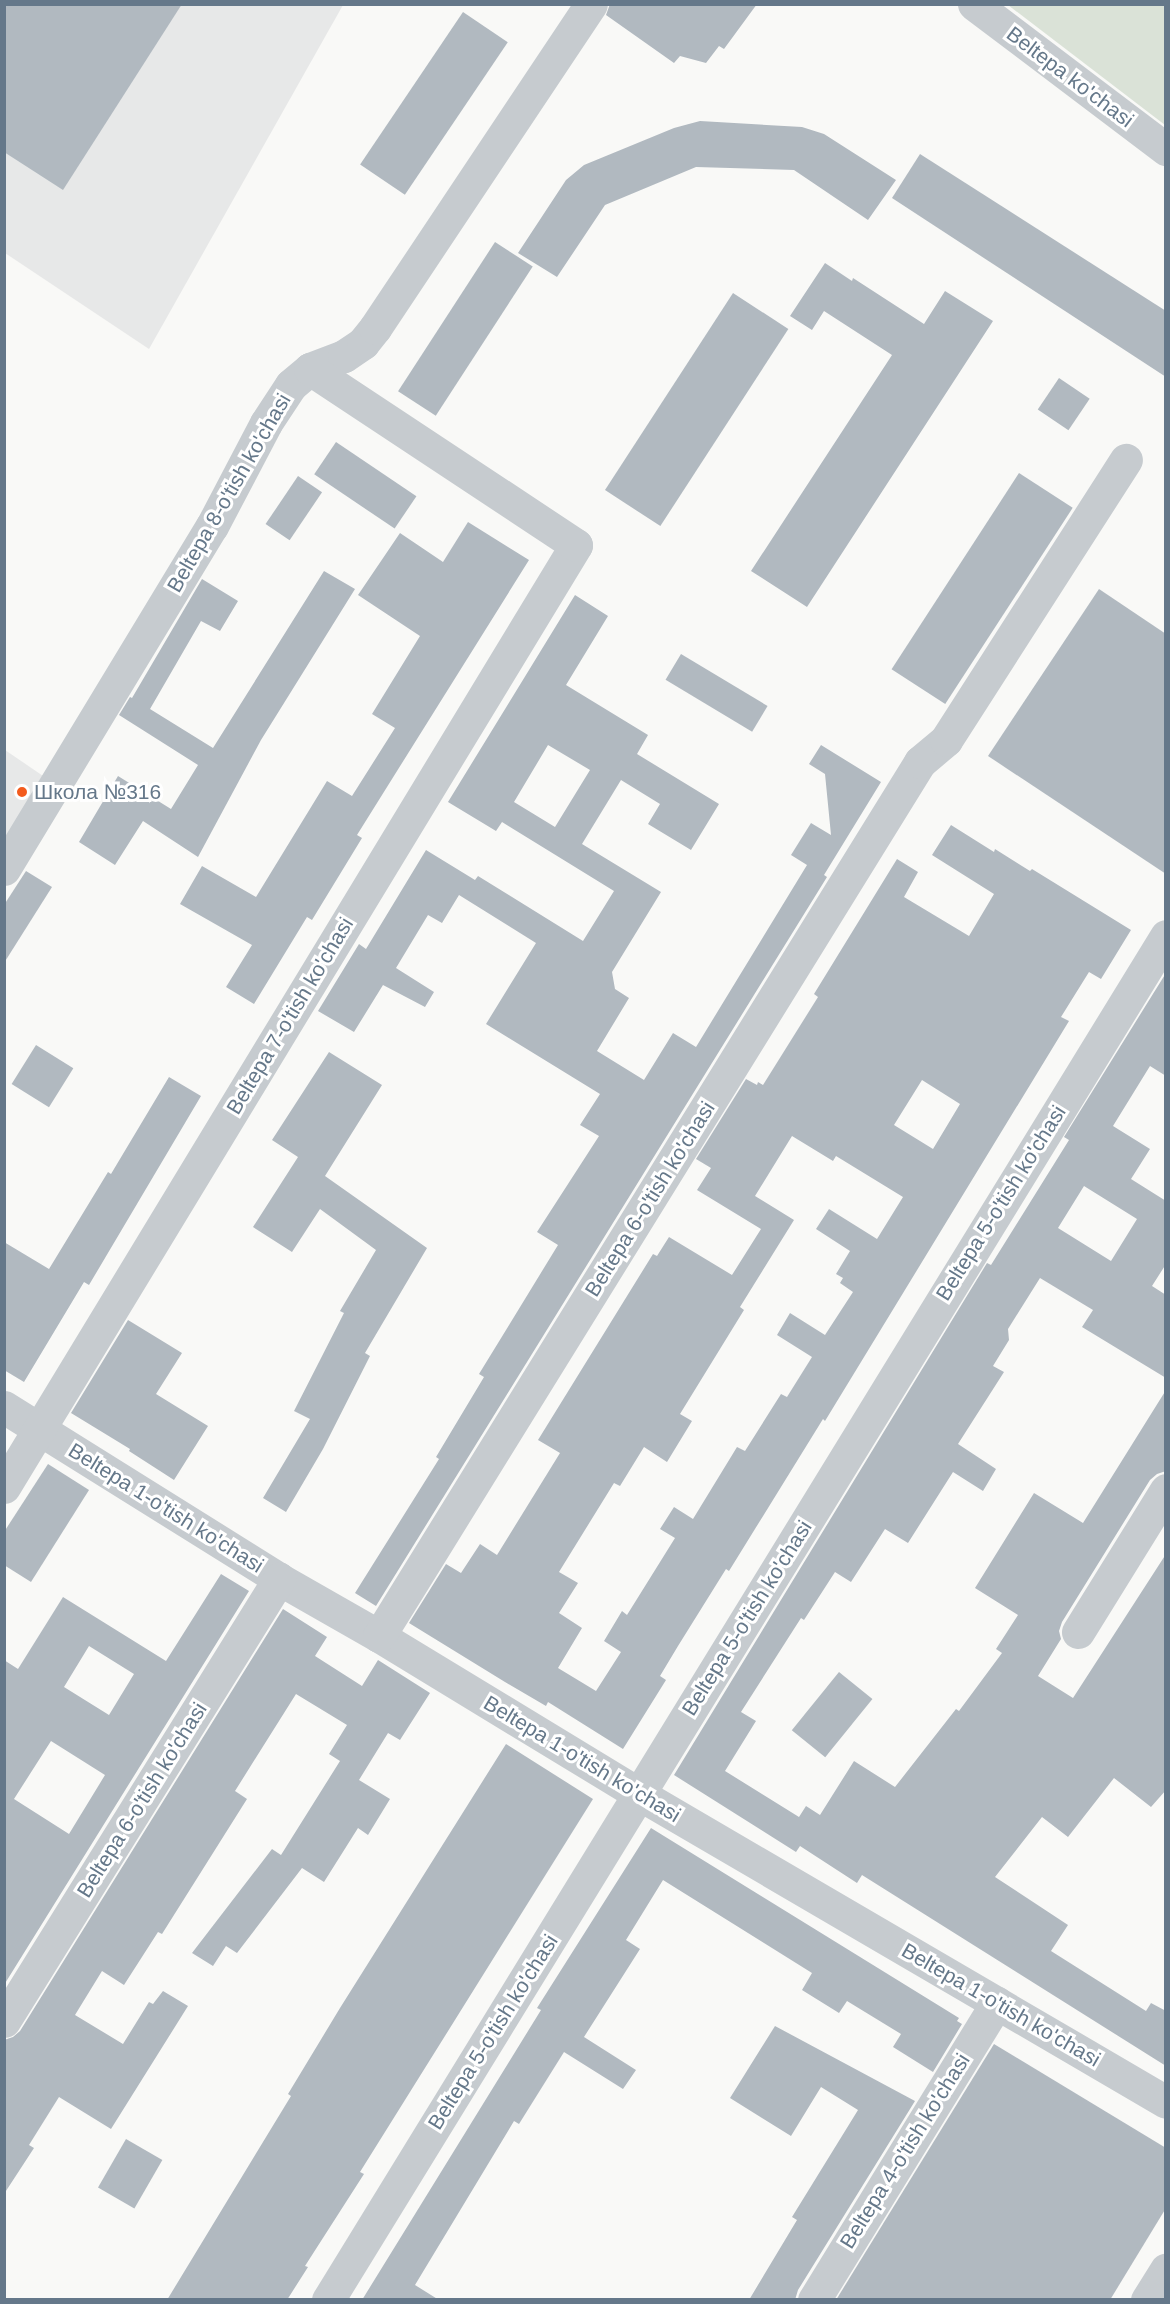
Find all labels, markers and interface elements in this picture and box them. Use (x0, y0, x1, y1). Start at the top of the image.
street label: Beltepa ko'chasi (1002, 21, 1138, 133)
street label: Beltepa 8-o'tish ko'chasi (162, 389, 296, 597)
place label: Школа №316 (34, 779, 161, 805)
marker: Школа №316 (15, 785, 29, 799)
street label: Beltepa 7-o'tish ko'chasi (221, 913, 359, 1119)
street label: Beltepa 6-o'tish ko'chasi (580, 1097, 720, 1301)
street label: Beltepa 5-o'tish ko'chasi (931, 1101, 1071, 1305)
street label: Beltepa 1-o'tish ko'chasi (64, 1438, 268, 1578)
street label: Beltepa 5-o'tish ko'chasi (677, 1516, 817, 1720)
street label: Beltepa 1-o'tish ko'chasi (479, 1690, 685, 1828)
street label: Beltepa 6-o'tish ko'chasi (72, 1698, 212, 1902)
street label: Beltepa 5-o'tish ko'chasi (423, 1930, 563, 2134)
street label: Beltepa 1-o'tish ko'chasi (897, 1938, 1105, 2072)
street label: Beltepa 4-o'tish ko'chasi (835, 2049, 975, 2253)

